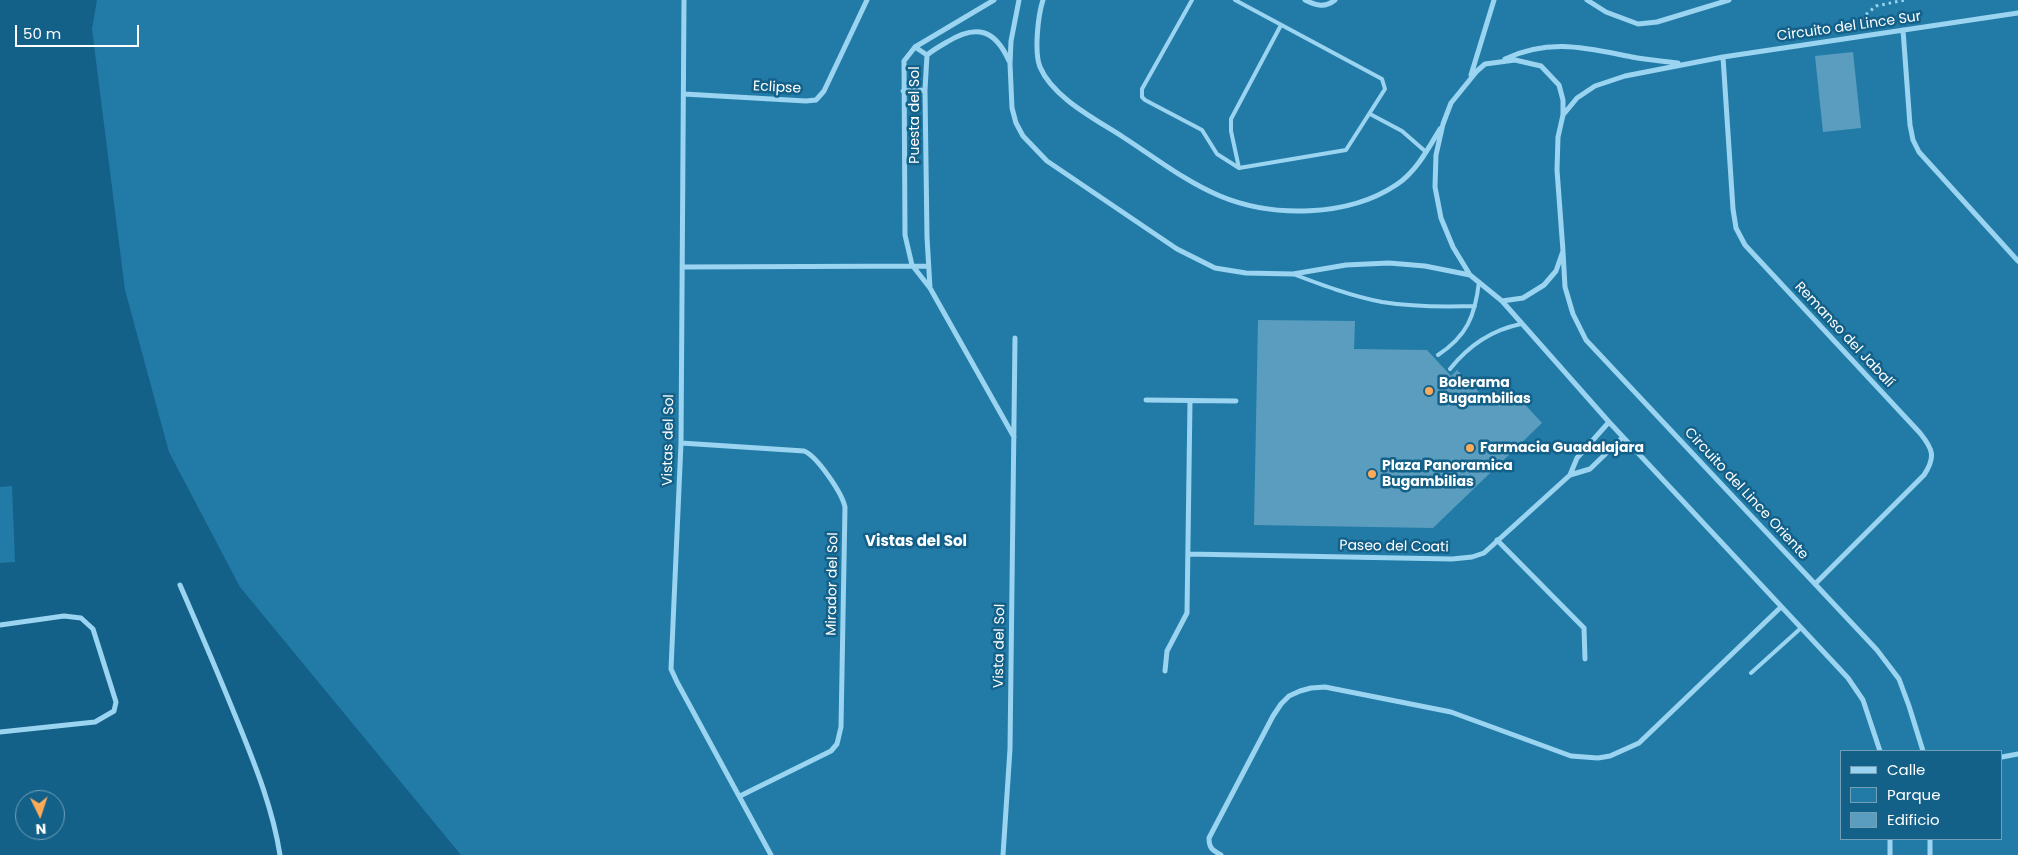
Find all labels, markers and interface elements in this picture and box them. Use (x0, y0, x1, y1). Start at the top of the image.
street label: Circuito del Lince Sur (1776, 9, 1922, 45)
scale bar (18, 15, 141, 47)
text: 50 m (23, 23, 61, 44)
street label: Puesta del Sol (907, 66, 923, 164)
street label: Eclipse (753, 78, 801, 98)
street label: Remanso del Jabalí (1791, 279, 1897, 391)
place label: Bolerama Bugambilias (1439, 375, 1531, 408)
marker: Bolerama Bugambilias (1423, 385, 1435, 397)
street label: Vistas del Sol (660, 394, 678, 486)
street label: Circuito del Lince Oriente (1681, 425, 1811, 563)
place label: Farmacia Guadalajara (1480, 440, 1644, 456)
marker: Farmacia Guadalajara (1464, 442, 1476, 454)
place label: Plaza Panoramica Bugambilias (1382, 458, 1513, 491)
marker: Plaza Panoramica Bugambilias (1366, 468, 1378, 480)
street label: Mirador del Sol (824, 532, 842, 636)
district label: Vistas del Sol (865, 533, 967, 551)
street label: Paseo del Coati (1339, 538, 1449, 556)
street label: Vista del Sol (991, 604, 1009, 688)
legend (1840, 750, 2003, 840)
text: Calle (1887, 759, 1925, 780)
text: Parque (1887, 784, 1940, 805)
north arrow (15, 790, 65, 840)
text: Edificio (1887, 809, 1940, 830)
text: N (35, 819, 47, 839)

